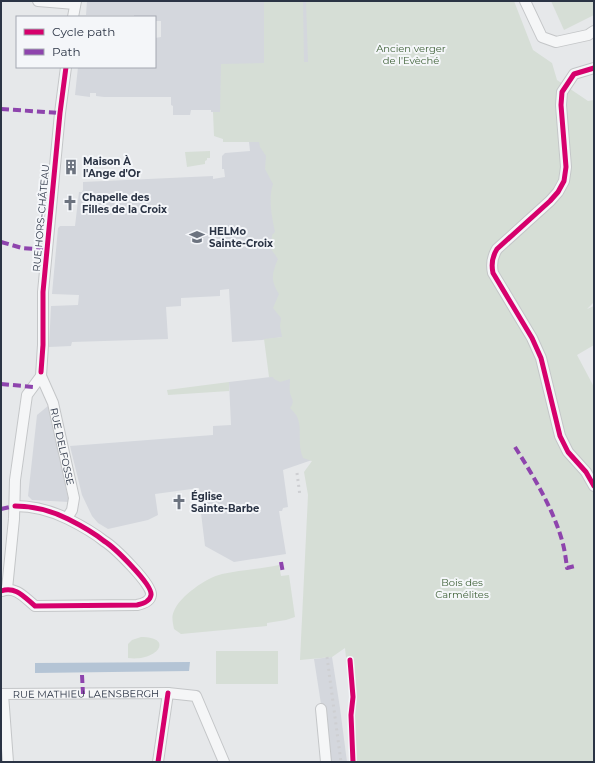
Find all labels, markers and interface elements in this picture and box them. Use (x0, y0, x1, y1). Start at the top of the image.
legend (16, 16, 156, 68)
text: Cycle path (52, 24, 115, 39)
park label: Ancien verger de l'Evèché (376, 42, 446, 67)
text: Path (52, 44, 81, 59)
place label: Maison À l'Ange d'Or (83, 155, 141, 180)
building icon: Maison À l'Ange d'Or (62, 158, 80, 176)
street label: RUE HORS-CHÂTEAU (30, 164, 52, 272)
place label: Chapelle des Filles de la Croix (82, 191, 167, 216)
church icon: Chapelle des Filles de la Croix (61, 194, 79, 212)
place label: HELMo Sainte-Croix (209, 225, 273, 250)
school or university icon: HELMo Sainte-Croix (188, 228, 206, 246)
street label: RUE DELFOSSE (48, 406, 78, 487)
place label: Église Sainte-Barbe (191, 490, 259, 515)
church icon: Église Sainte-Barbe (170, 493, 188, 511)
park label: Bois des Carmélites (435, 576, 489, 601)
street label: RUE MATHIEU LAENSBERGH (13, 687, 159, 700)

